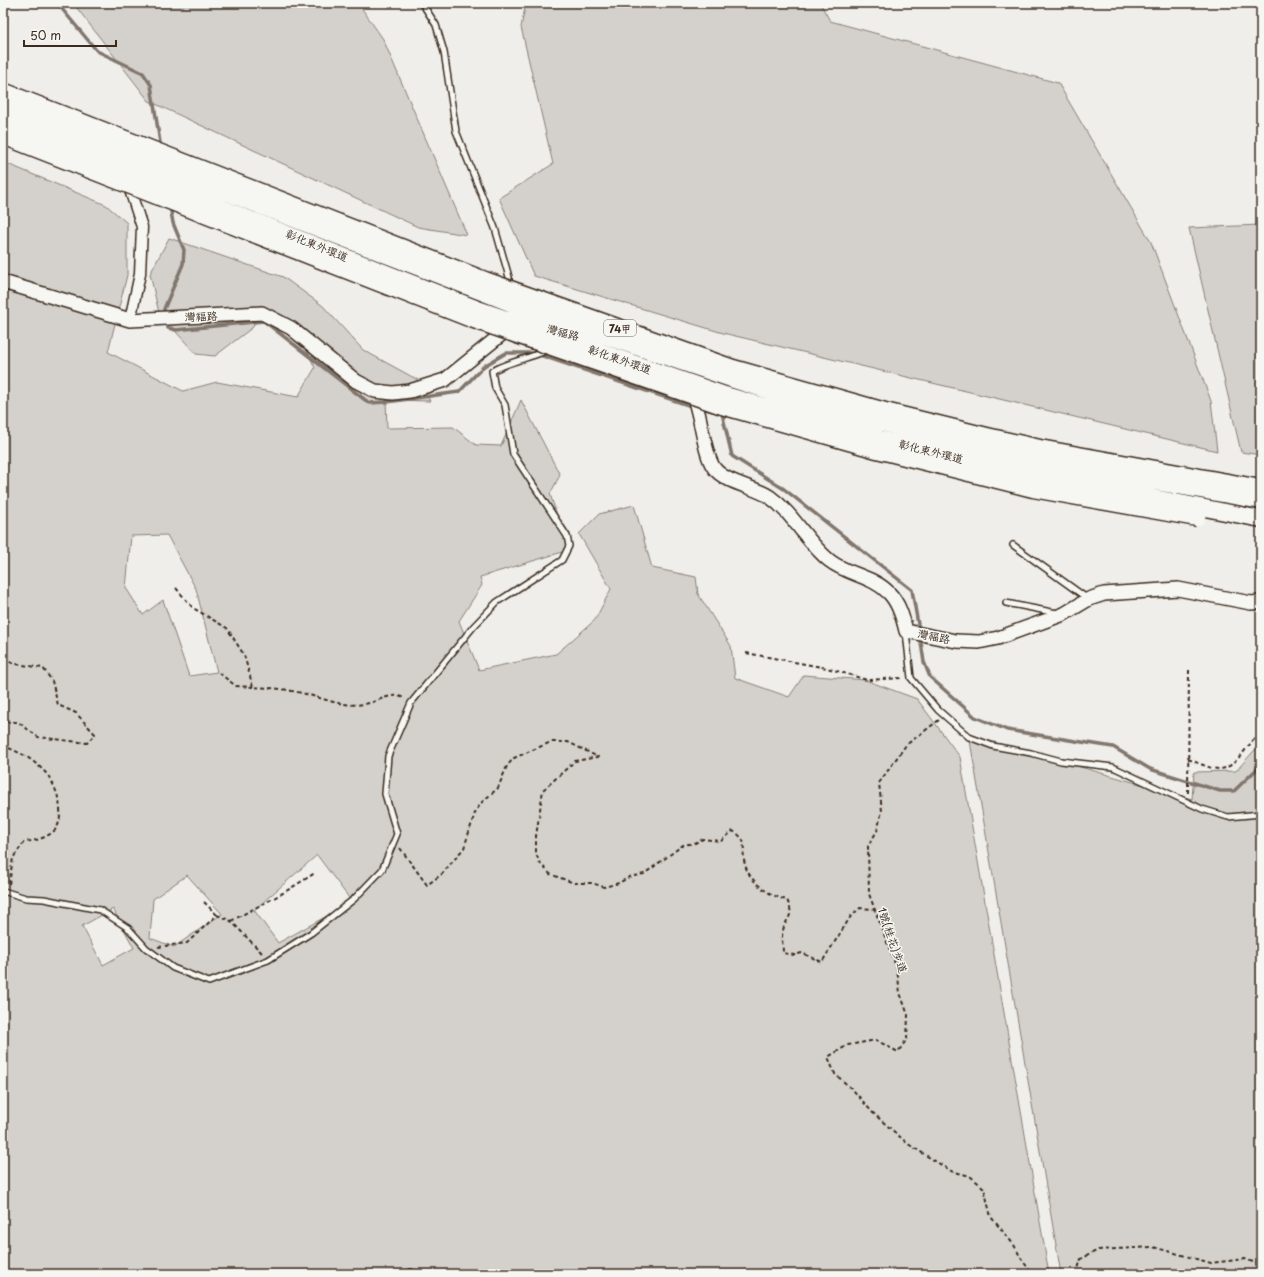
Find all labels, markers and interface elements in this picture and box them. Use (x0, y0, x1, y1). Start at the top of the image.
scale bar (24, 22, 116, 48)
text: 50 m (30, 26, 61, 44)
street label: 彰化東外環道 (283, 225, 351, 265)
street label: 灣福路 (184, 307, 218, 325)
street label: 灣福路 (545, 320, 581, 344)
road number: 74甲 (604, 320, 636, 336)
street label: 彰化東外環道 (586, 340, 654, 378)
street label: 彰化東外環道 (897, 435, 965, 467)
street label: 灣福路 (916, 625, 952, 647)
street label: 1號(桂花)步道 (874, 905, 912, 975)

